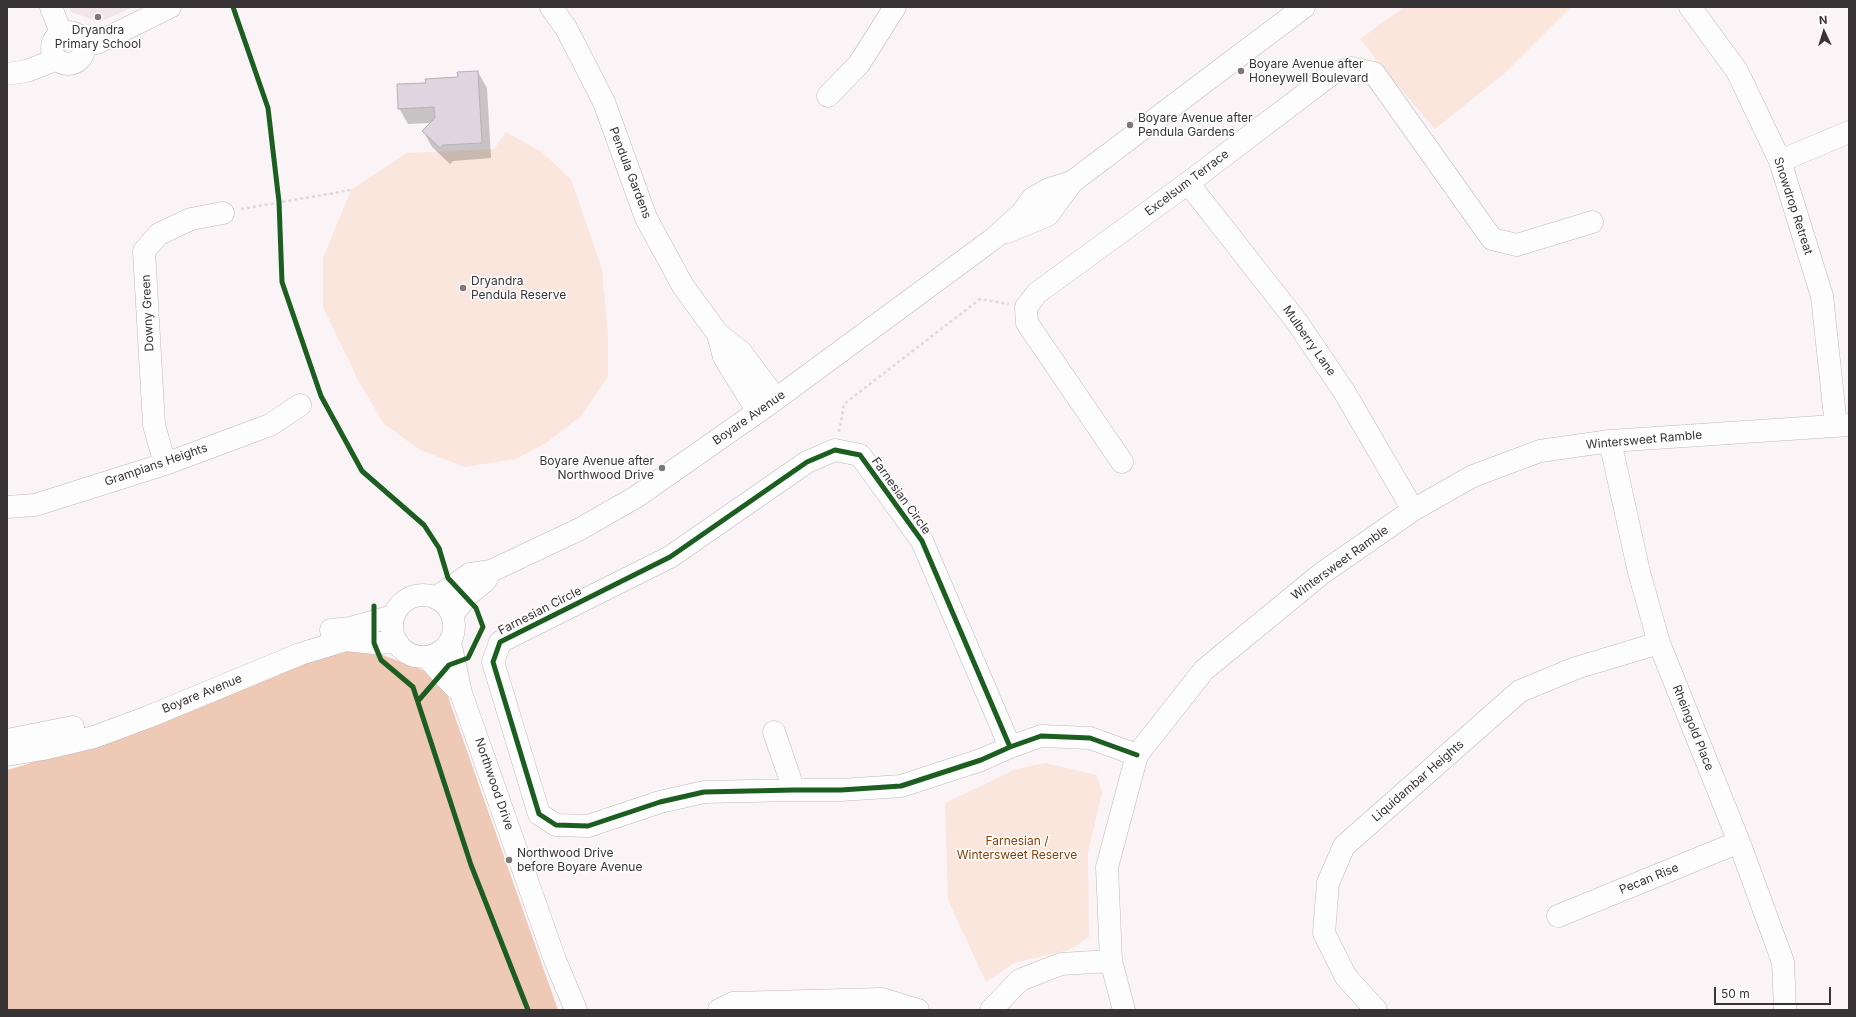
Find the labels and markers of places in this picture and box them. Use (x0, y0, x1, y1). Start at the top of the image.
marker: Dryandra Primary School (93, 12, 103, 22)
place label: Dryandra Primary School (55, 23, 141, 51)
place label: Boyare Avenue after Honeywell Boulevard (1249, 57, 1368, 85)
marker: Boyare Avenue after Honeywell Boulevard (1236, 66, 1246, 76)
place label: Boyare Avenue after Pendula Gardens (1138, 111, 1253, 139)
marker: Boyare Avenue after Pendula Gardens (1125, 120, 1135, 130)
place label: Dryandra Pendula Reserve (471, 274, 566, 302)
marker: Dryandra Pendula Reserve (458, 283, 468, 293)
place label: Boyare Avenue after Northwood Drive (539, 454, 654, 482)
marker: Boyare Avenue after Northwood Drive (657, 463, 667, 473)
place label: Northwood Drive before Boyare Avenue (517, 846, 642, 874)
marker: Northwood Drive before Boyare Avenue (504, 855, 514, 865)

